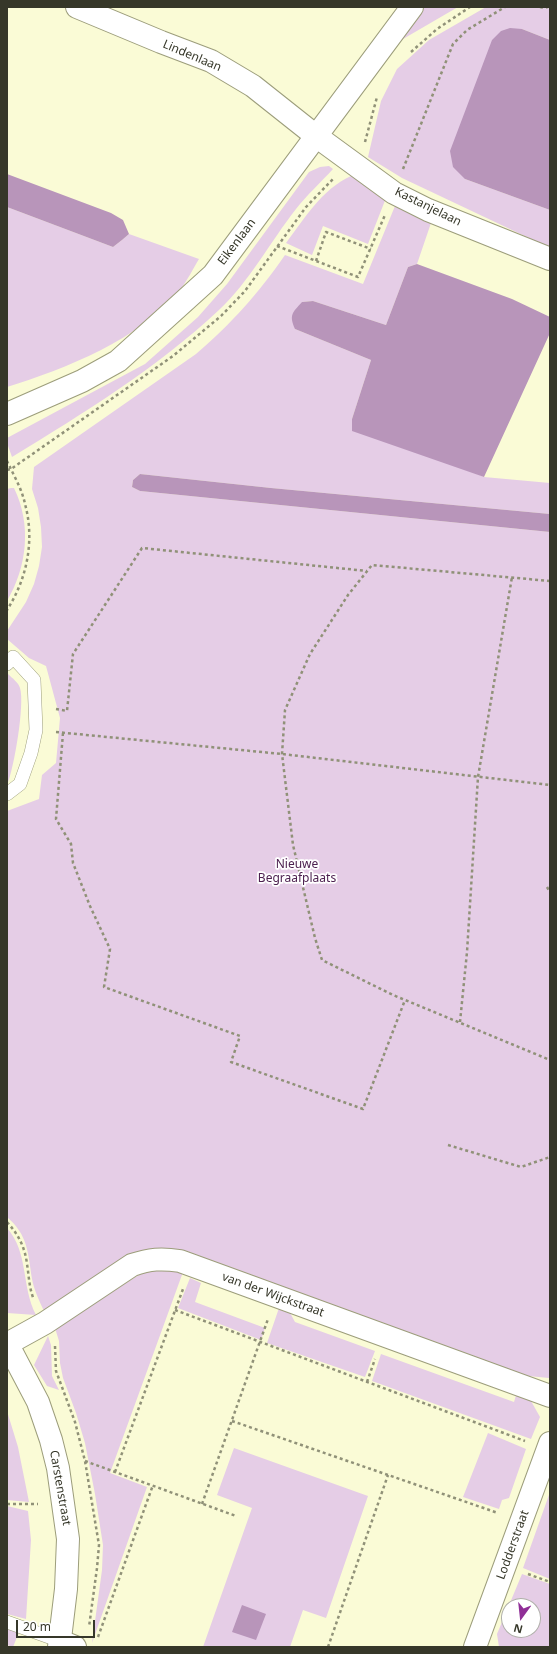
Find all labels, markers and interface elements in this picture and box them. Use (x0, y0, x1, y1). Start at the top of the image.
street label: Lindenlaan (160, 37, 224, 75)
street label: Kastanjelaan (392, 185, 464, 229)
street label: Eikenlaan (215, 216, 259, 268)
park label: Nieuwe Begraafplaats (258, 858, 336, 886)
street label: van der Wijckstraat (220, 1270, 326, 1320)
street label: Carstenstraat (46, 1449, 74, 1527)
street label: Lodderstraat (494, 1508, 532, 1582)
north arrow (501, 1598, 541, 1638)
scale bar (18, 1612, 97, 1638)
text: 20 m (23, 1618, 51, 1635)
text: N (512, 1621, 524, 1638)

